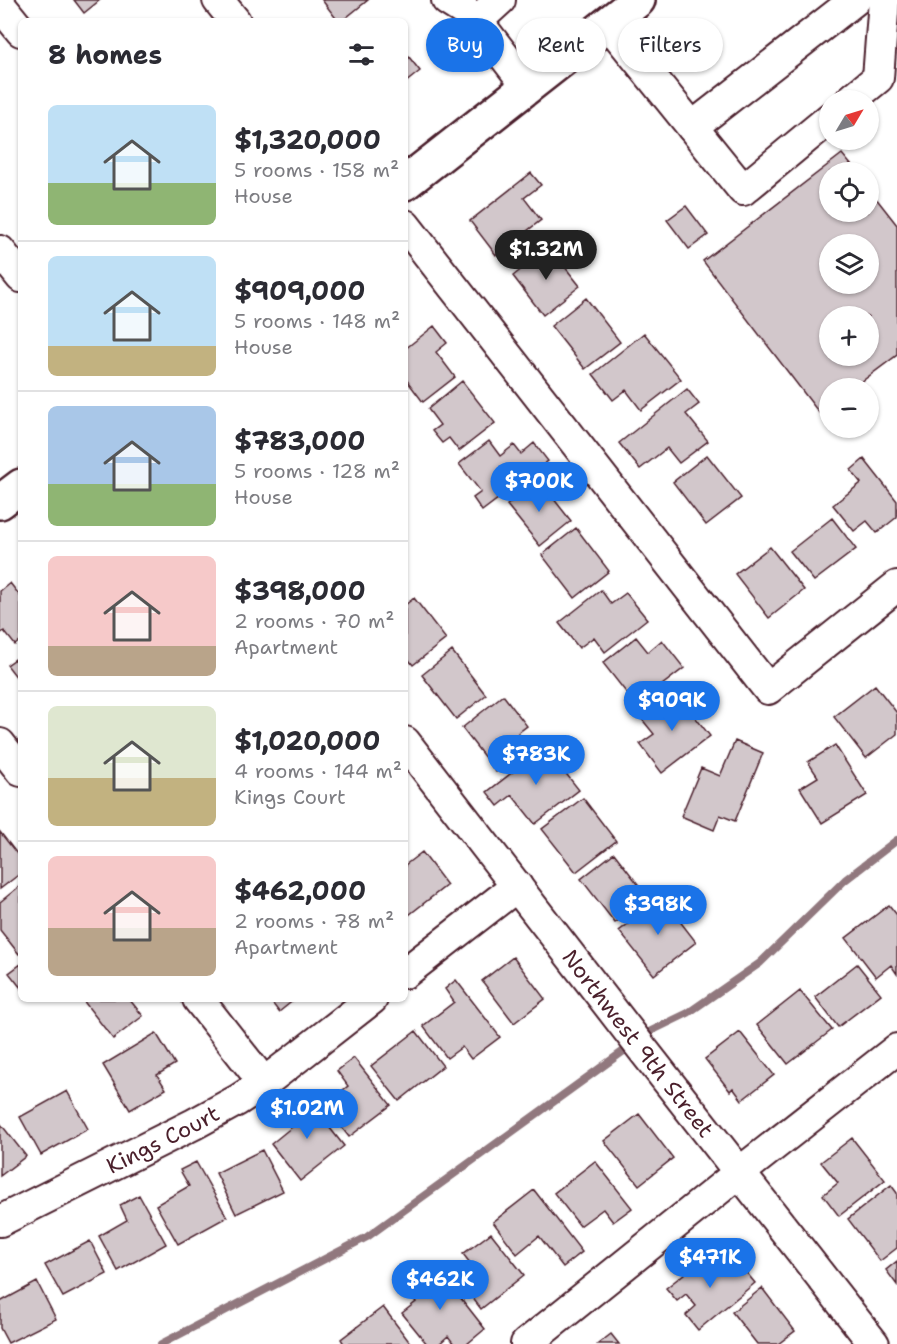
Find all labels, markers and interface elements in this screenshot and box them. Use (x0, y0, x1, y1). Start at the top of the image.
chip: Buy (426, 18, 504, 72)
chip: Rent (516, 18, 606, 72)
chip: Filters (618, 18, 723, 72)
text: 8 homes (48, 37, 162, 72)
icon: filters (345, 38, 378, 71)
north arrow (819, 90, 879, 150)
map controls (819, 90, 879, 438)
text: $1,320,000 (234, 122, 381, 157)
icon: home (96, 129, 168, 201)
text: 5 rooms · 158 m² (234, 157, 399, 183)
button: locate (819, 162, 879, 222)
text: House (234, 183, 293, 209)
pin: $1.32M (497, 230, 595, 281)
button: layers (819, 234, 879, 294)
text: $1.32M (509, 236, 583, 262)
text: $909,000 (234, 273, 366, 308)
icon: home (96, 280, 168, 352)
button: + (819, 306, 879, 366)
text: 5 rooms · 148 m² (234, 308, 400, 334)
text: House (234, 334, 293, 360)
button: − (819, 378, 879, 438)
text: $783,000 (234, 423, 366, 458)
icon: home (96, 430, 168, 502)
text: 5 rooms · 128 m² (234, 458, 400, 484)
pin: $700K (497, 462, 581, 513)
text: $700K (505, 468, 573, 494)
text: House (234, 484, 293, 510)
text: $398,000 (234, 573, 366, 608)
icon: home (96, 580, 168, 652)
text: 2 rooms · 70 m² (234, 608, 395, 634)
text: Apartment (234, 634, 338, 660)
pin: $909K (630, 681, 714, 732)
text: $909K (638, 687, 706, 713)
text: $1,020,000 (234, 723, 380, 758)
icon: home (96, 730, 168, 802)
pin: $783K (494, 735, 578, 786)
text: $783K (502, 741, 570, 767)
text: 4 rooms · 144 m² (234, 758, 402, 784)
text: Kings Court (234, 784, 346, 810)
text: $462,000 (234, 873, 366, 908)
icon: home (96, 880, 168, 952)
pin: $398K (616, 885, 700, 936)
text: $398K (624, 891, 692, 917)
text: 2 rooms · 78 m² (234, 908, 394, 934)
text: Apartment (234, 934, 338, 960)
street label: Northwest 9th Street (556, 944, 720, 1143)
pin: $1.02M (258, 1089, 356, 1140)
text: $1.02M (270, 1095, 344, 1121)
street label: Kings Court (101, 1099, 225, 1181)
pin: $471K (668, 1238, 752, 1289)
text: $471K (679, 1244, 741, 1270)
pin: $462K (398, 1260, 482, 1311)
text: $462K (406, 1266, 474, 1292)

